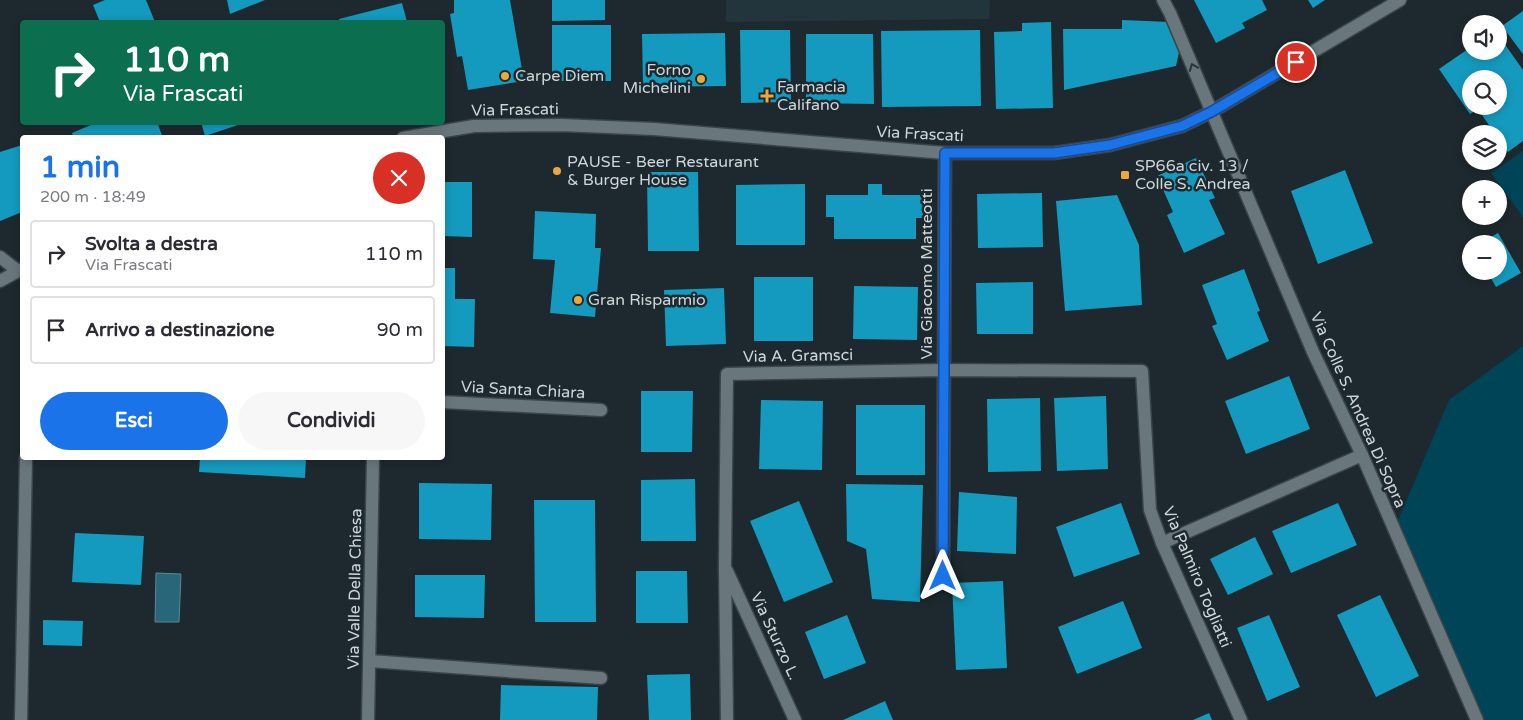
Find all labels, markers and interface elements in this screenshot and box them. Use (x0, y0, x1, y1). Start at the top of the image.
map controls (1462, 15, 1507, 280)
button: sound (1462, 15, 1507, 60)
text: 110 m (123, 39, 230, 81)
icon: right (40, 40, 105, 105)
pin (1275, 41, 1317, 83)
icon: arrive (1282, 48, 1310, 76)
place label: Forno Michelini (623, 60, 691, 98)
one-way arrow (1188, 63, 1199, 72)
place label: Carpe Diem (515, 66, 604, 86)
marker: Carpe Diem (499, 70, 511, 82)
button: search (1462, 70, 1507, 115)
marker: Forno Michelini (695, 73, 707, 85)
place label: Farmacia Califano (777, 77, 846, 115)
text: Via Frascati (123, 81, 243, 107)
marker: Farmacia Califano (761, 90, 773, 102)
street label: Via Frascati (471, 99, 559, 121)
street label: Via Frascati (876, 122, 964, 146)
button: layers (1462, 125, 1507, 170)
text: 1 min (40, 149, 120, 186)
button: close (373, 152, 425, 204)
place label: PAUSE - Beer Restaurant & Burger House (567, 152, 759, 190)
place label: SP66a civ. 13 / Colle S. Andrea (1135, 156, 1251, 194)
marker: PAUSE - Beer Restaurant & Burger House (551, 165, 563, 177)
marker: SP66a civ. 13 / Colle S. Andrea (1119, 169, 1131, 181)
button: + (1462, 180, 1507, 225)
text: 200 m · 18:49 (40, 187, 146, 207)
street label: Via Giacomo Matteotti (917, 188, 937, 360)
text: Svolta a destra (85, 233, 218, 255)
button: − (1462, 235, 1507, 280)
icon: right (42, 240, 70, 268)
text: 110 m (365, 243, 423, 265)
text: Via Frascati (85, 255, 173, 275)
place label: Gran Risparmio (588, 290, 706, 310)
marker: Gran Risparmio (572, 294, 584, 306)
street label: Via Colle S. Andrea Di Sopra (1306, 309, 1410, 511)
icon: arrive (42, 316, 70, 344)
text: Arrivo a destinazione (85, 319, 275, 341)
text: 90 m (377, 319, 423, 341)
street label: Via A. Gramsci (743, 345, 853, 367)
street label: Via Santa Chiara (460, 377, 586, 403)
button: Esci (40, 392, 228, 450)
button: Condividi (238, 392, 425, 450)
street label: Via Palmiro Togliatti (1158, 503, 1236, 651)
street label: Via Valle Della Chiesa (344, 508, 366, 670)
position arrow (916, 549, 968, 601)
street label: Via Sturzo L. (746, 589, 804, 683)

